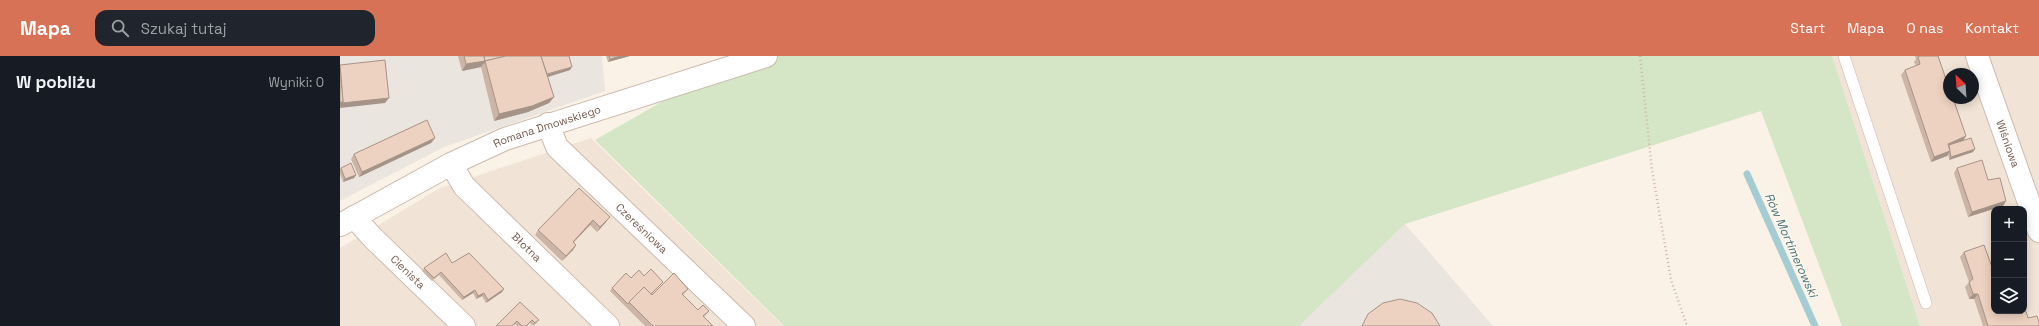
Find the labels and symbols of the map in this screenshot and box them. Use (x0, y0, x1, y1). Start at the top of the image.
north arrow (1943, 68, 1979, 104)
street label: Romana Dmowskiego (491, 102, 603, 151)
street label: Wiśniowa (1993, 118, 2023, 170)
water label: Rów Mortimerowski (1761, 190, 1822, 302)
street label: Czereśniowa (613, 200, 671, 257)
street label: Błotna (509, 229, 545, 265)
street label: Cienista (388, 252, 429, 292)

